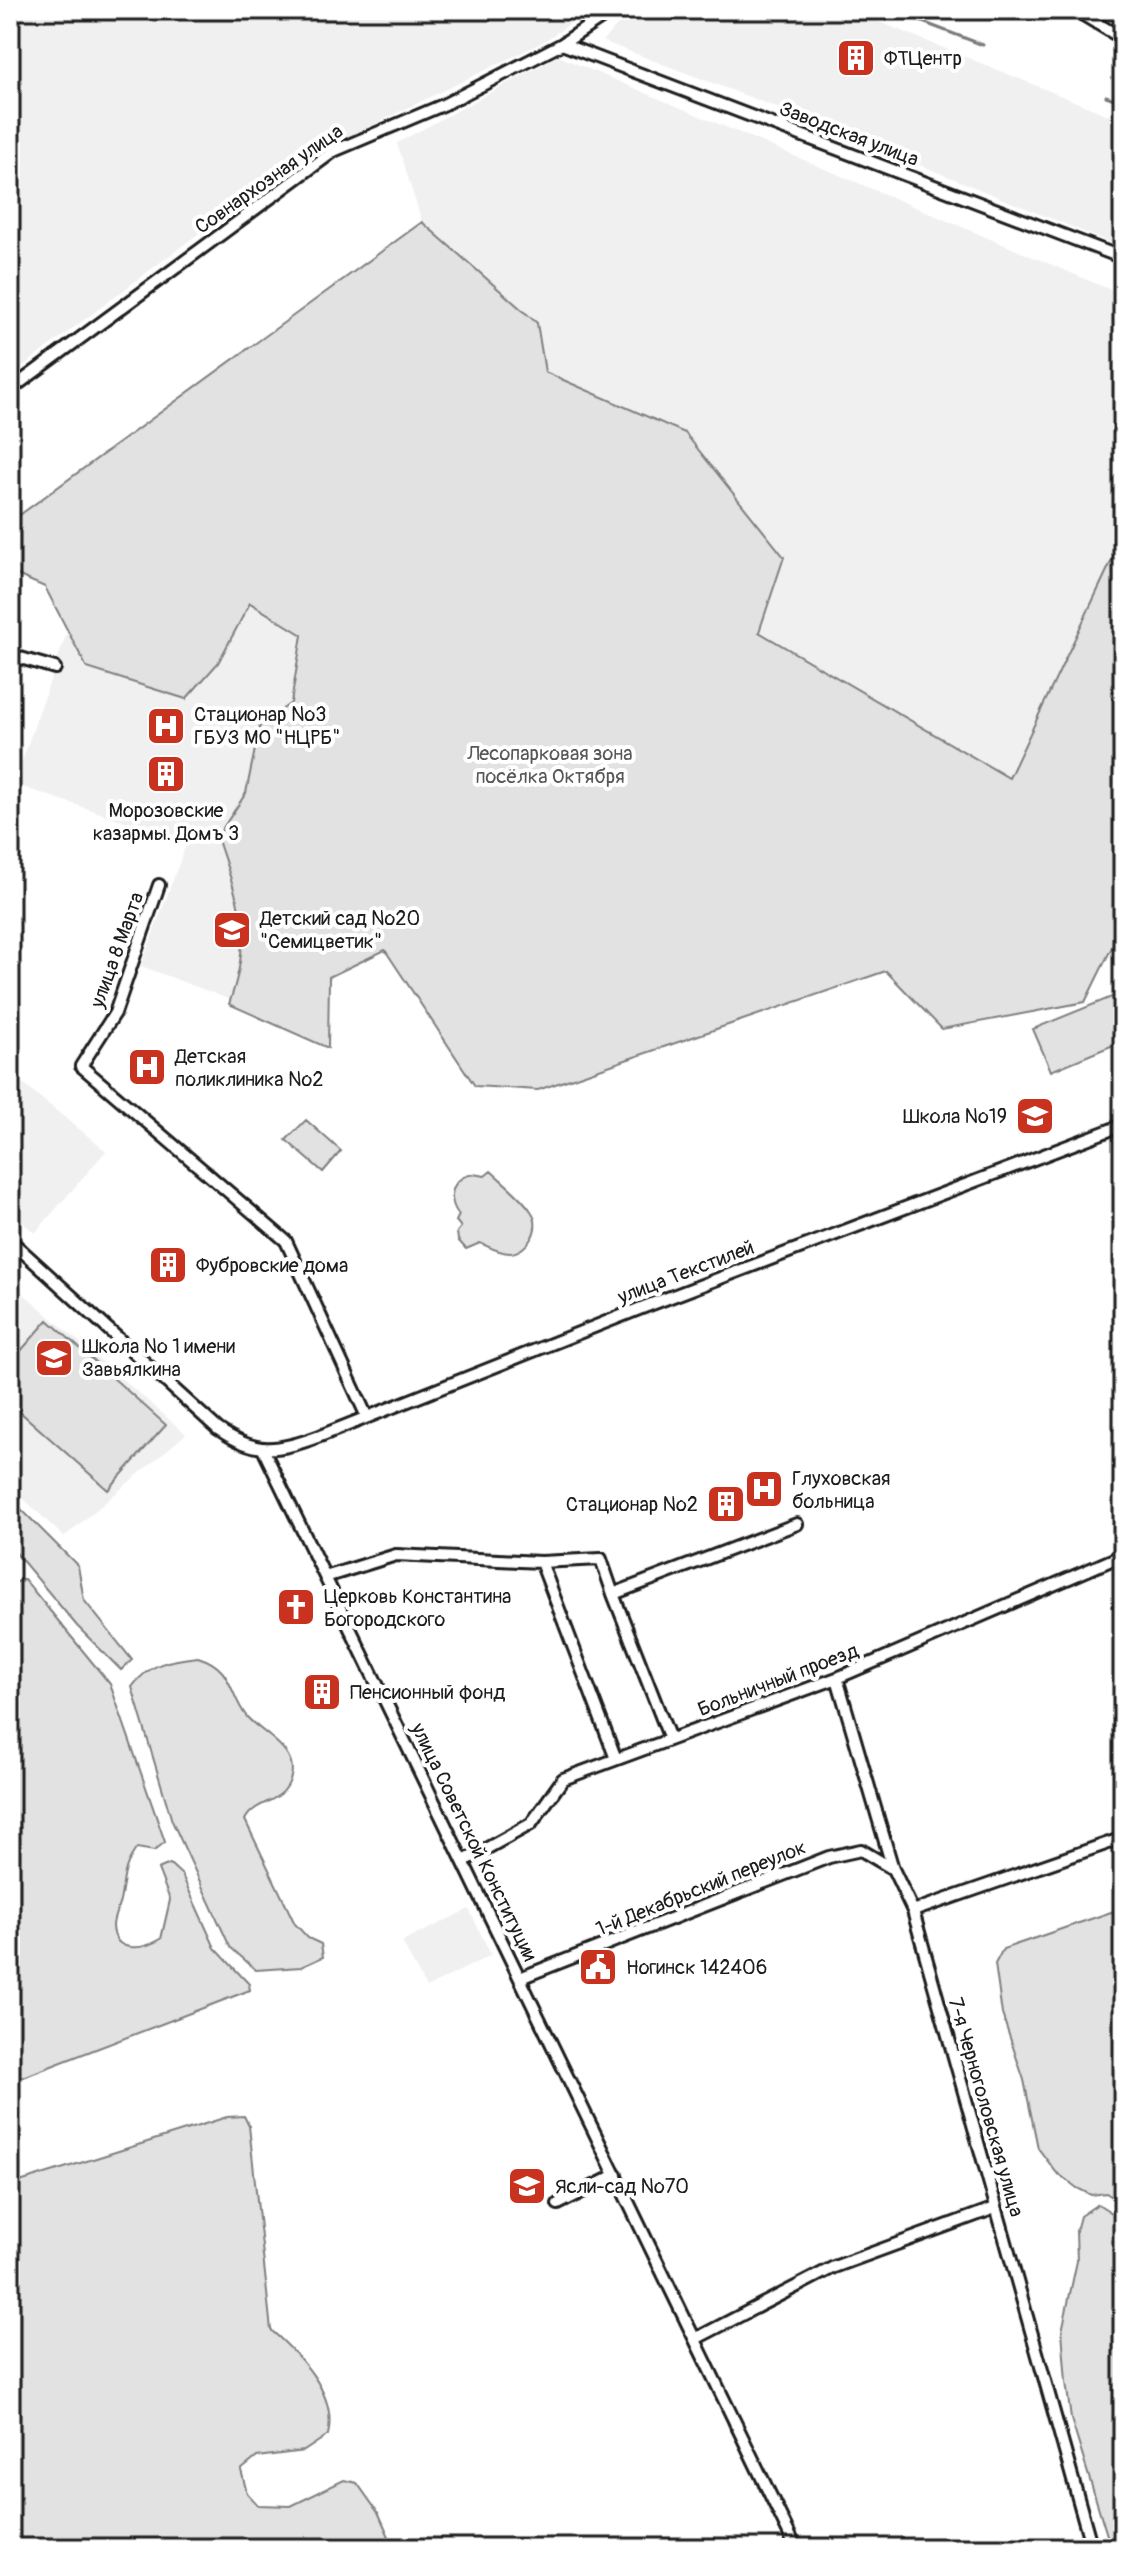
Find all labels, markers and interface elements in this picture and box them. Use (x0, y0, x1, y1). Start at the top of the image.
building icon: ФТЦентр (835, 37, 877, 79)
place label: ФТЦентр (884, 46, 962, 71)
street label: Заводская улица (776, 96, 922, 172)
street label: Совнархозная улица (190, 119, 348, 239)
place label: Стационар №3 ГБУЗ МО "НЦРБ" (194, 702, 340, 750)
hospital icon: Стационар №3 ГБУЗ МО "НЦРБ" (145, 705, 187, 747)
park label: Лесопарковая зона посёлка Октября (466, 741, 633, 789)
building icon: Морозовские казармы. Домъ 3 (145, 753, 187, 795)
place label: Морозовские казармы. Домъ 3 (93, 798, 239, 846)
street label: улица 8 Марта (84, 889, 149, 1012)
place label: Детский сад №20 "Семицветик" (259, 906, 420, 954)
school or university icon: Детский сад №20 "Семицветик" (211, 909, 253, 951)
place label: Детская поликлиника №2 (174, 1044, 323, 1092)
hospital icon: Детская поликлиника №2 (126, 1046, 168, 1088)
school or university icon: Школа №19 (1014, 1095, 1056, 1137)
place label: Школа №19 (903, 1104, 1007, 1129)
street label: улица Текстилей (613, 1235, 758, 1310)
building icon: Фубровские дома (147, 1244, 189, 1286)
place label: Фубровские дома (196, 1253, 348, 1278)
place label: Школа № 1 имени Завьялкина (82, 1334, 235, 1382)
school or university icon: Школа № 1 имени Завьялкина (33, 1337, 75, 1379)
place label: Глуховская больница (792, 1466, 890, 1514)
hospital icon: Глуховская больница (743, 1468, 785, 1510)
building icon: Стационар №2 (705, 1483, 747, 1525)
place label: Стационар №2 (566, 1492, 698, 1517)
place label: Церковь Константина Богородского (324, 1584, 511, 1632)
church icon: Церковь Константина Богородского (275, 1586, 317, 1628)
street label: Больничный проезд (694, 1638, 862, 1722)
building icon: Пенсионный фонд (301, 1671, 343, 1713)
place label: Пенсионный фонд (350, 1680, 505, 1705)
street label: улица Советской Конституции (405, 1718, 543, 1965)
street label: 1-й Декабрьский переулок (592, 1834, 810, 1942)
public building icon: Ногинск 142406 (577, 1946, 619, 1988)
place label: Ногинск 142406 (626, 1955, 767, 1980)
street label: 7-я Черноголовская улица (943, 1995, 1029, 2219)
school or university icon: Ясли-сад №70 (506, 2165, 548, 2207)
place label: Ясли-сад №70 (555, 2174, 689, 2199)

